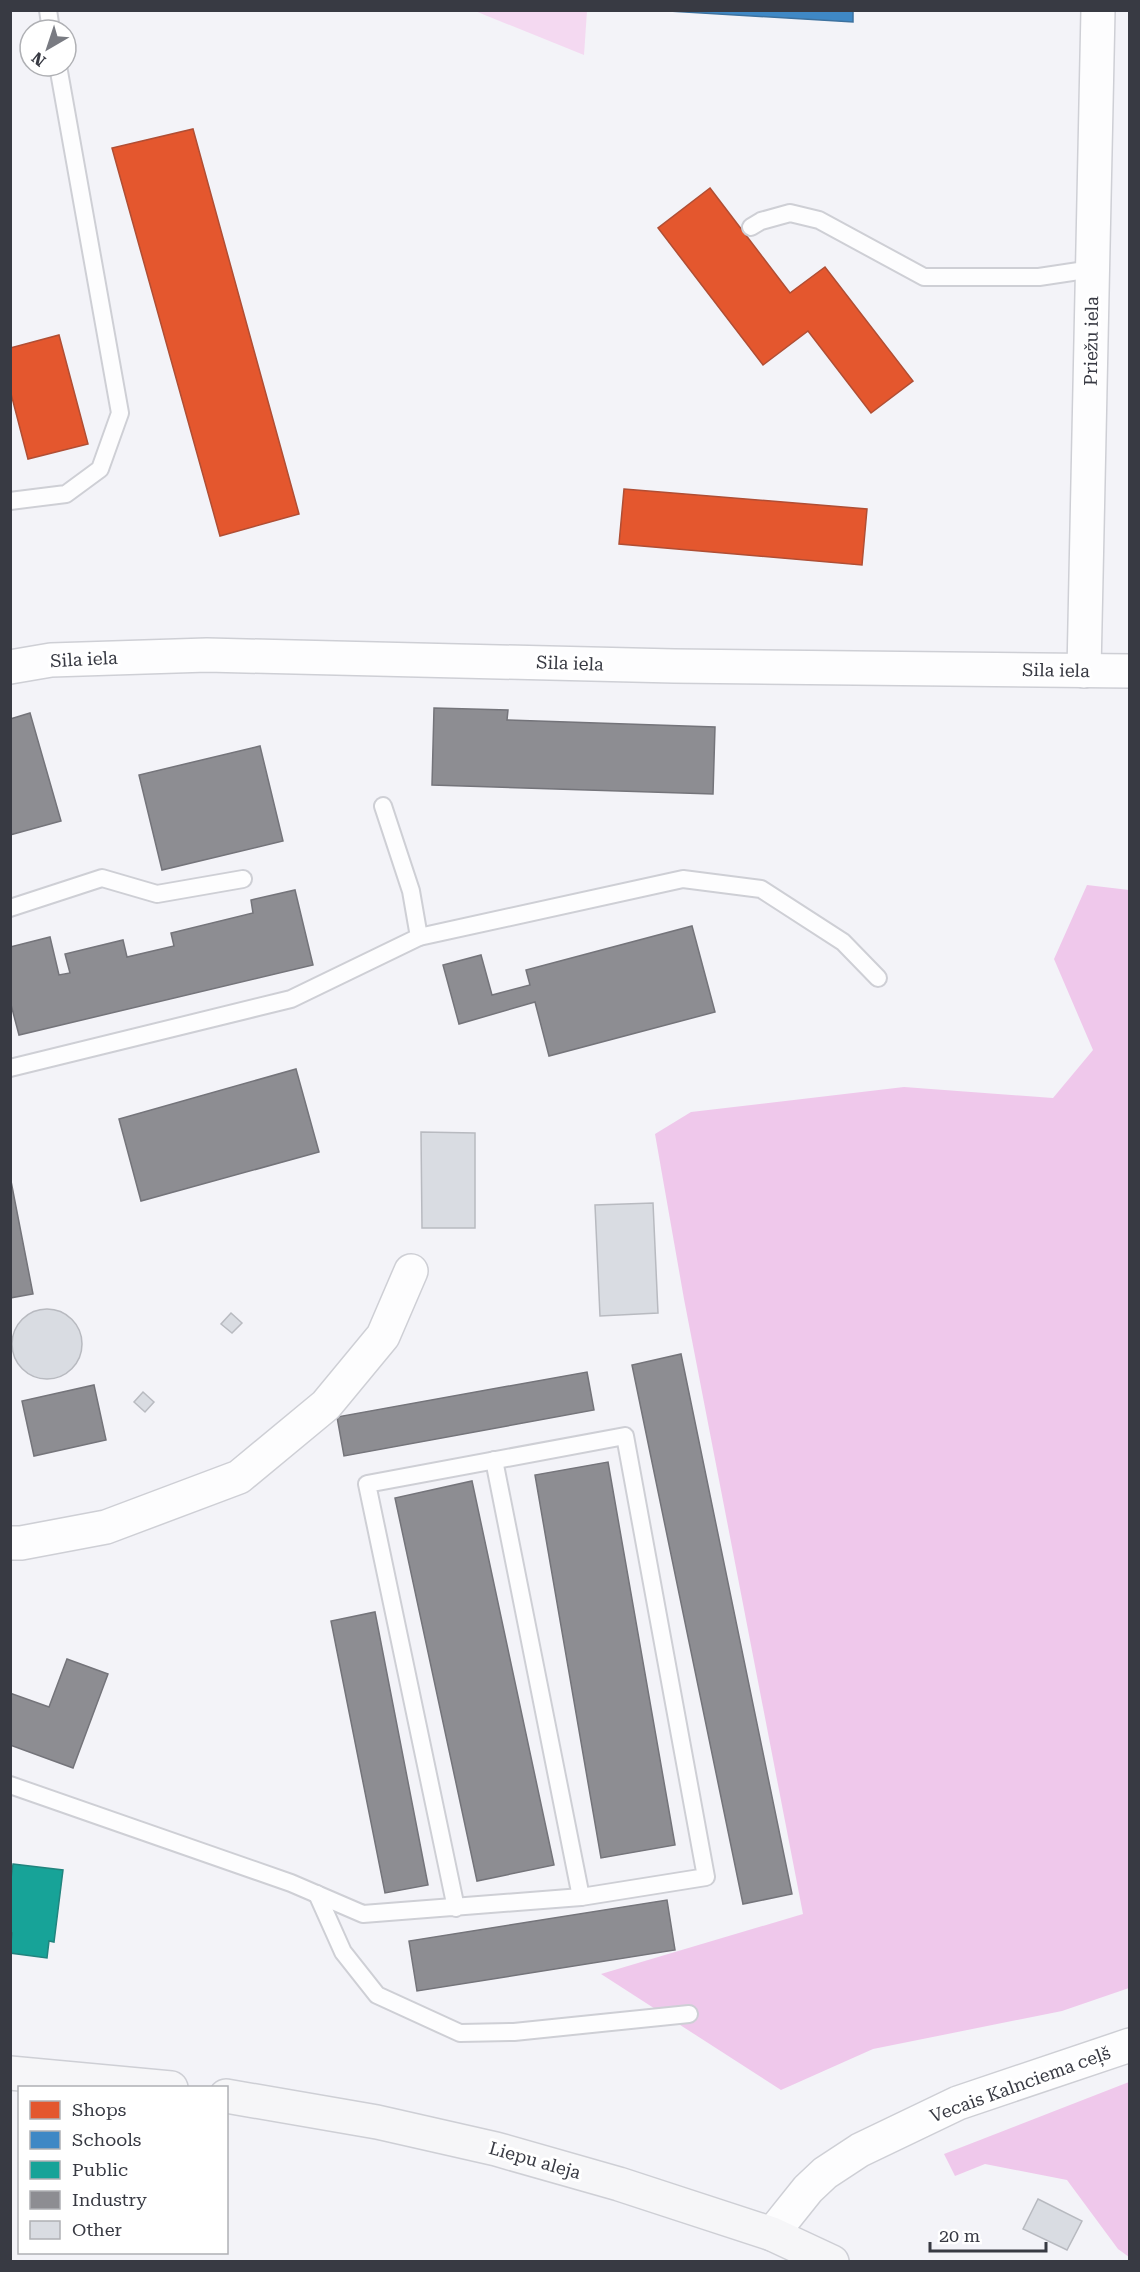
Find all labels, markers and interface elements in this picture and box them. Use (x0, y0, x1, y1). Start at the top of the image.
north arrow (18, 18, 78, 78)
text: N (28, 48, 50, 71)
street label: Priežu iela (1080, 296, 1102, 386)
street label: Sila iela (50, 647, 119, 671)
street label: Sila iela (536, 651, 604, 675)
street label: Sila iela (1022, 659, 1090, 681)
street label: Vecais Kalnciema ceļš (927, 2042, 1113, 2127)
legend (18, 2086, 228, 2254)
text: Shops (72, 2099, 126, 2120)
text: Schools (72, 2129, 141, 2150)
street label: Liepu aleja (487, 2137, 584, 2183)
text: Public (72, 2159, 128, 2180)
text: Industry (72, 2189, 147, 2210)
scale bar (930, 2215, 1046, 2253)
text: Other (72, 2219, 122, 2240)
text: 20 m (939, 2225, 980, 2246)

